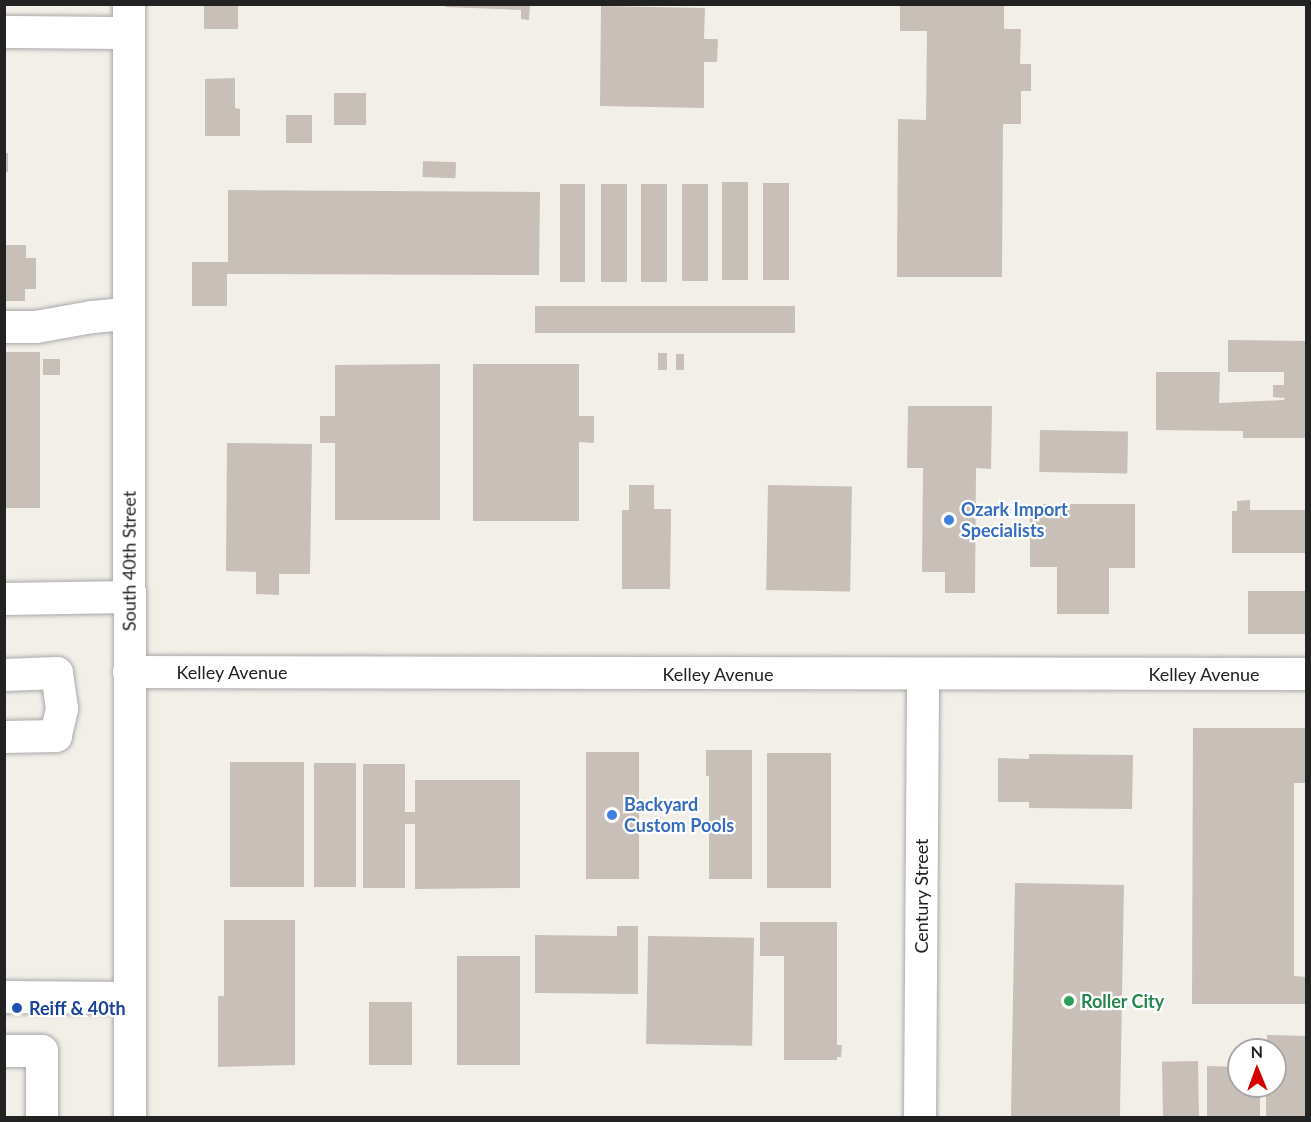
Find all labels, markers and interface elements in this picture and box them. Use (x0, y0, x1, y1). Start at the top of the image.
street label: South 40th Street (118, 491, 140, 631)
place label: Ozark Import Specialists (961, 499, 1068, 542)
marker: Ozark Import Specialists (942, 513, 956, 527)
street label: Kelley Avenue (176, 661, 288, 683)
street label: Kelley Avenue (662, 663, 774, 685)
street label: Kelley Avenue (1148, 663, 1260, 685)
place label: Backyard Custom Pools (624, 794, 734, 836)
marker: Backyard Custom Pools (605, 808, 619, 822)
street label: Century Street (910, 838, 932, 954)
place label: Roller City (1081, 990, 1165, 1012)
marker: Roller City (1062, 994, 1076, 1008)
place label: Reiff & 40th (29, 997, 126, 1019)
marker: Reiff & 40th (10, 1001, 24, 1015)
north arrow (1227, 1038, 1287, 1098)
text: N (1250, 1042, 1263, 1061)

